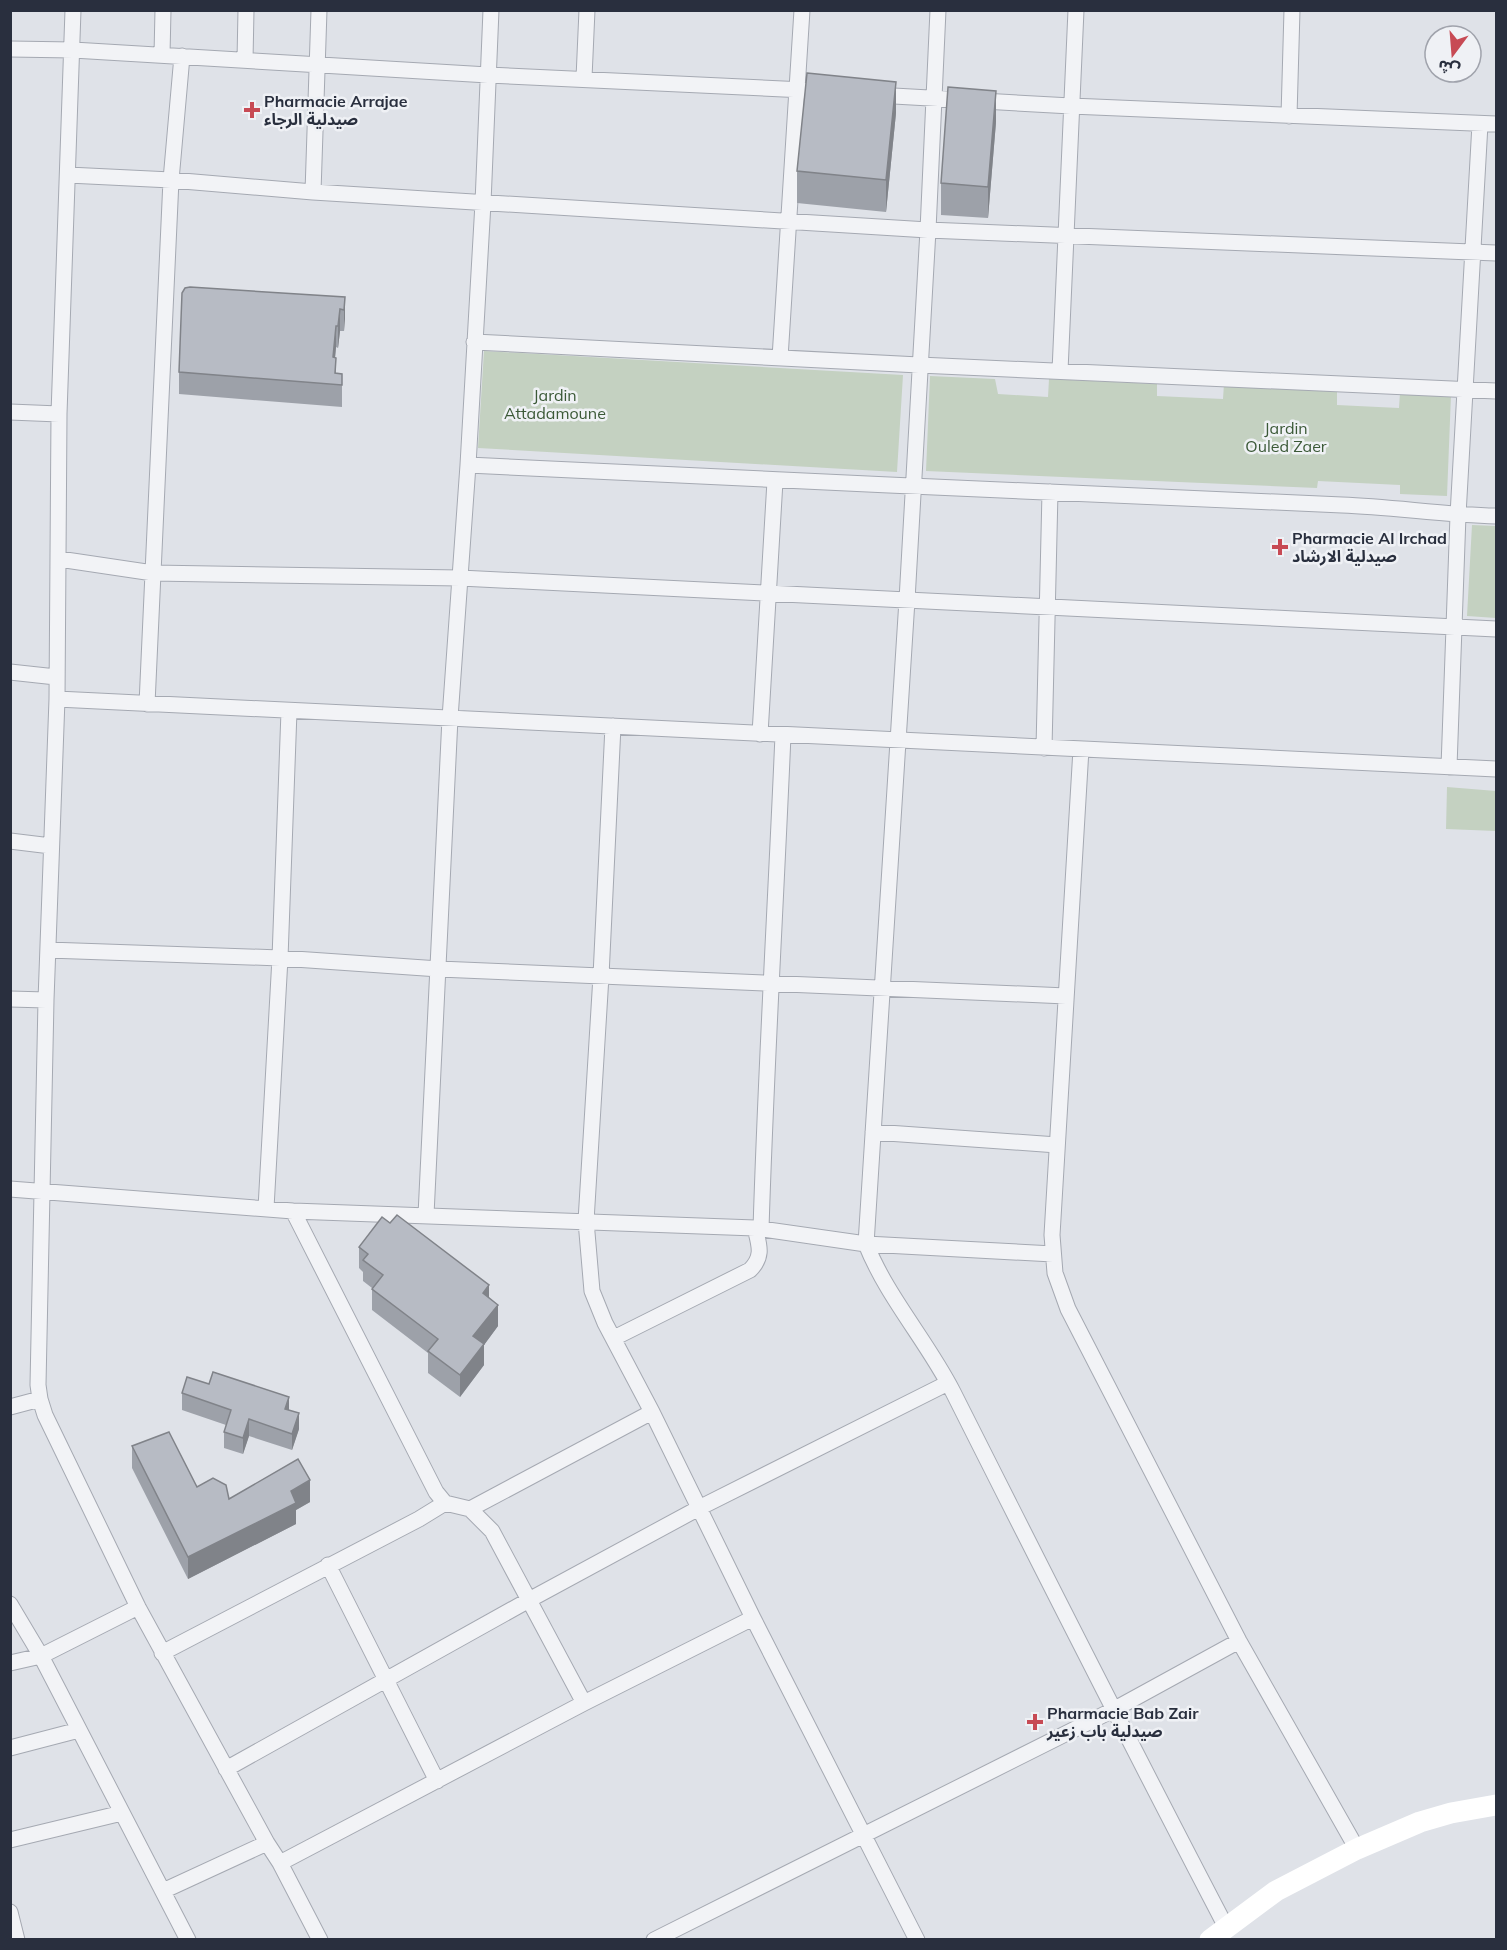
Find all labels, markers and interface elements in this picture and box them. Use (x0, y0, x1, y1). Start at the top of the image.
north arrow (1423, 24, 1483, 84)
text: ش (1435, 56, 1462, 81)
place label: Pharmacie Arrajae صيدلية الرجاء (264, 91, 408, 129)
marker: Pharmacie Arrajae صيدلية الرجاء (245, 103, 259, 117)
park label: Jardin Attadamoune (504, 385, 606, 423)
park label: Jardin Ouled Zaer (1245, 418, 1327, 456)
place label: Pharmacie Al Irchad صيدلية الارشاد (1292, 528, 1447, 566)
marker: Pharmacie Al Irchad صيدلية الارشاد (1273, 540, 1287, 554)
place label: Pharmacie Bab Zair صيدلية باب زعير (1046, 1703, 1199, 1741)
marker: Pharmacie Bab Zair صيدلية باب زعير (1028, 1715, 1042, 1729)

